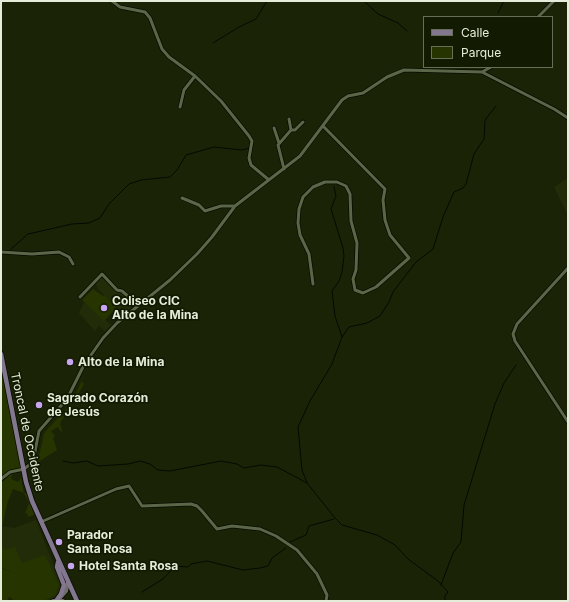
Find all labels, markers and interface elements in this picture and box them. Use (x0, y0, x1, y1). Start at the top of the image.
legend (423, 16, 553, 68)
text: Calle (461, 25, 489, 40)
text: Parque (461, 45, 501, 60)
place label: Coliseo CIC Alto de la Mina (112, 294, 198, 322)
marker: Coliseo CIC Alto de la Mina (99, 303, 109, 313)
place label: Alto de la Mina (78, 355, 164, 369)
marker: Alto de la Mina (65, 357, 75, 367)
street label: Troncal de Occidente (7, 371, 47, 493)
place label: Sagrado Corazón de Jesús (47, 391, 148, 419)
marker: Sagrado Corazón de Jesús (34, 400, 44, 410)
place label: Parador Santa Rosa (67, 528, 132, 556)
marker: Parador Santa Rosa (54, 537, 64, 547)
place label: Hotel Santa Rosa (79, 559, 178, 573)
marker: Hotel Santa Rosa (66, 561, 76, 571)

